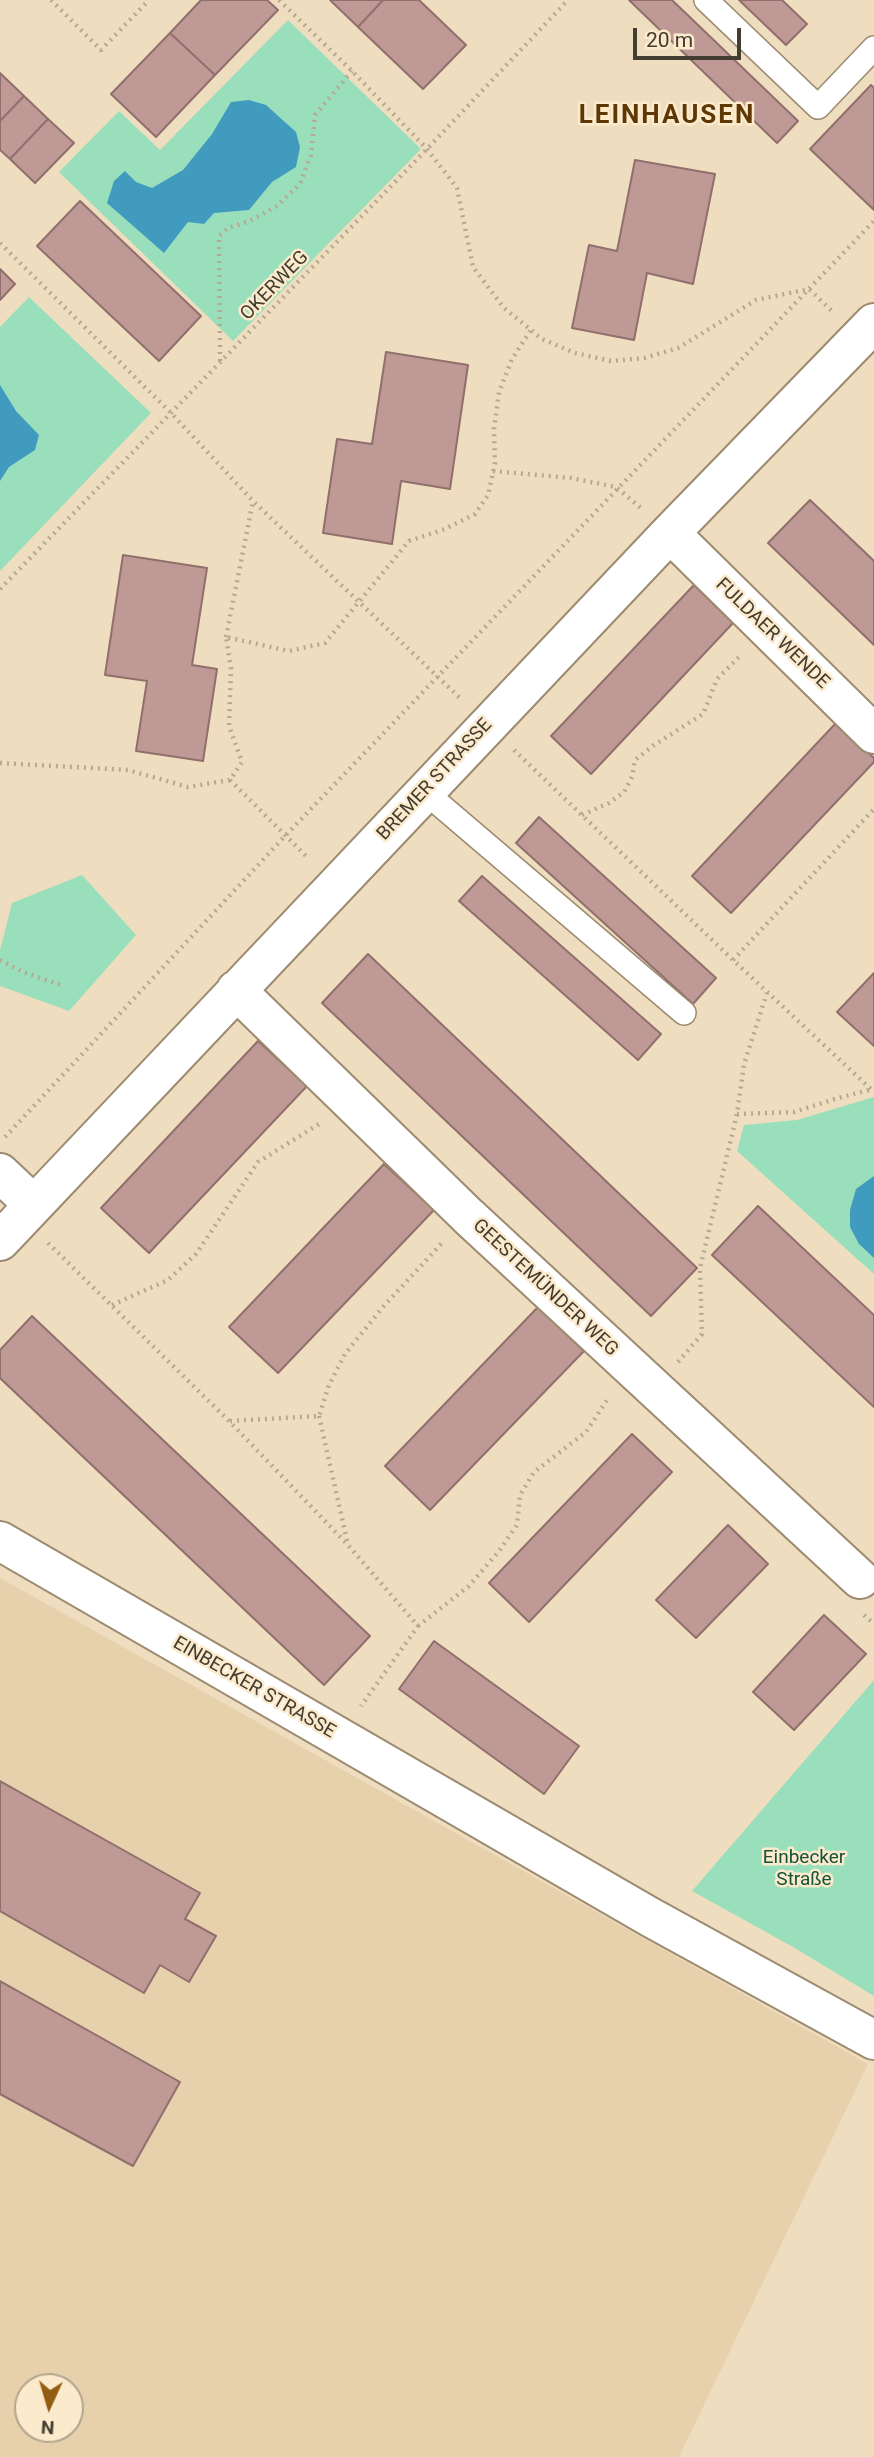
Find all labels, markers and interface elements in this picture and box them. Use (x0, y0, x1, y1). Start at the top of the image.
scale bar (636, 14, 744, 58)
text: 20 m (646, 28, 693, 52)
district label: LEINHAUSEN (580, 100, 754, 132)
street label: OKERWEG (236, 246, 314, 326)
street label: FULDAER WENDE (710, 574, 834, 694)
street label: BREMER STRASSE (373, 714, 497, 846)
street label: GEESTEMÜNDER WEG (467, 1215, 623, 1361)
street label: EINBECKER STRASSE (169, 1632, 339, 1744)
park label: Einbecker Straße (763, 1847, 845, 1891)
north arrow (14, 2373, 84, 2443)
text: N (40, 2416, 55, 2439)

